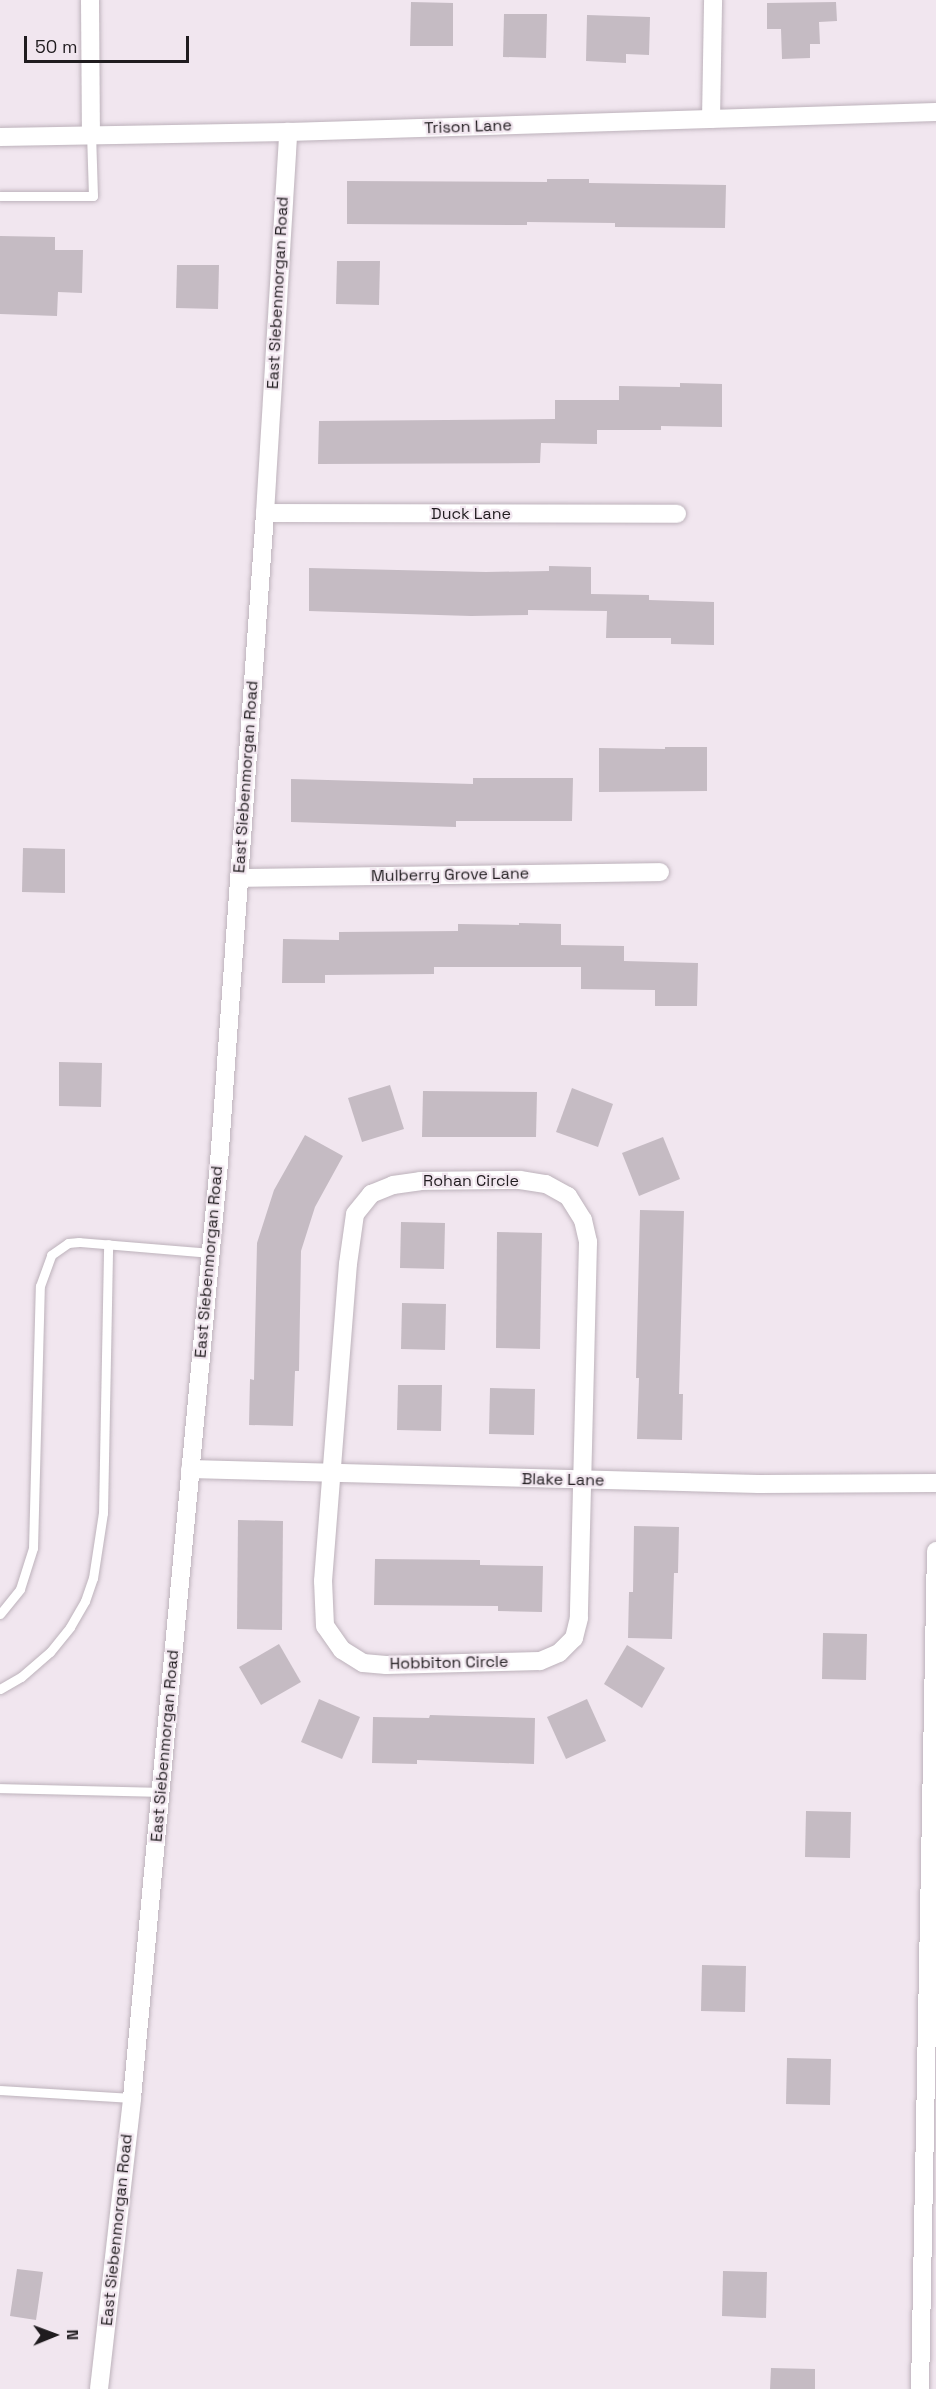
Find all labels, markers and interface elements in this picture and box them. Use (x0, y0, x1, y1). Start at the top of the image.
scale bar (27, 24, 192, 62)
text: 50 m (35, 35, 77, 58)
street label: Trison Lane (424, 116, 512, 138)
street label: East Siebenmorgan Road (263, 196, 293, 390)
street label: Duck Lane (431, 504, 511, 524)
street label: East Siebenmorgan Road (230, 680, 262, 874)
street label: Mulberry Grove Lane (371, 864, 529, 886)
street label: East Siebenmorgan Road (191, 1165, 227, 1359)
street label: Rohan Circle (423, 1171, 519, 1191)
street label: Blake Lane (521, 1470, 605, 1490)
street label: East Siebenmorgan Road (147, 1649, 183, 1843)
street label: Hobbiton Circle (389, 1652, 509, 1674)
street label: East Siebenmorgan Road (97, 2133, 137, 2327)
north arrow (24, 2305, 84, 2365)
text: N (62, 2329, 83, 2340)

